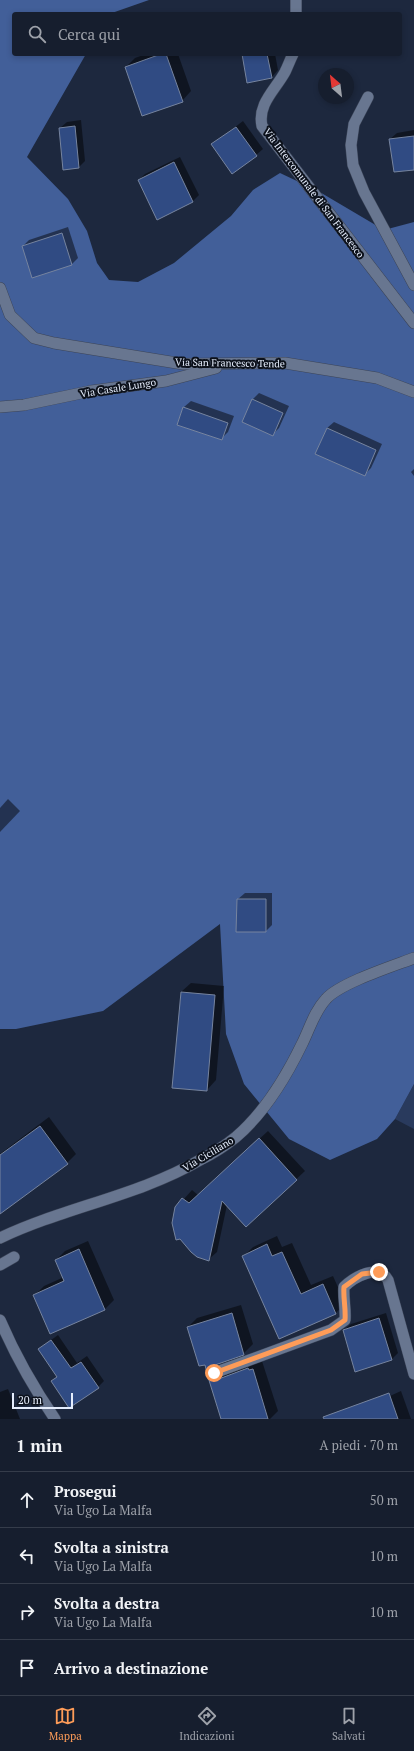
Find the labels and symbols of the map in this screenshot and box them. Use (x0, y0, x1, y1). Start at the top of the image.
north arrow (318, 68, 354, 104)
street label: Via Intercomunale di San Francesco (261, 126, 367, 261)
street label: Via San Francesco Tende (175, 356, 285, 370)
street label: Via Casale Lungo (79, 376, 157, 400)
street label: Via Ciciliano (180, 1134, 236, 1174)
route end (370, 1263, 388, 1281)
route start (205, 1364, 223, 1382)
scale bar (12, 1391, 73, 1410)

